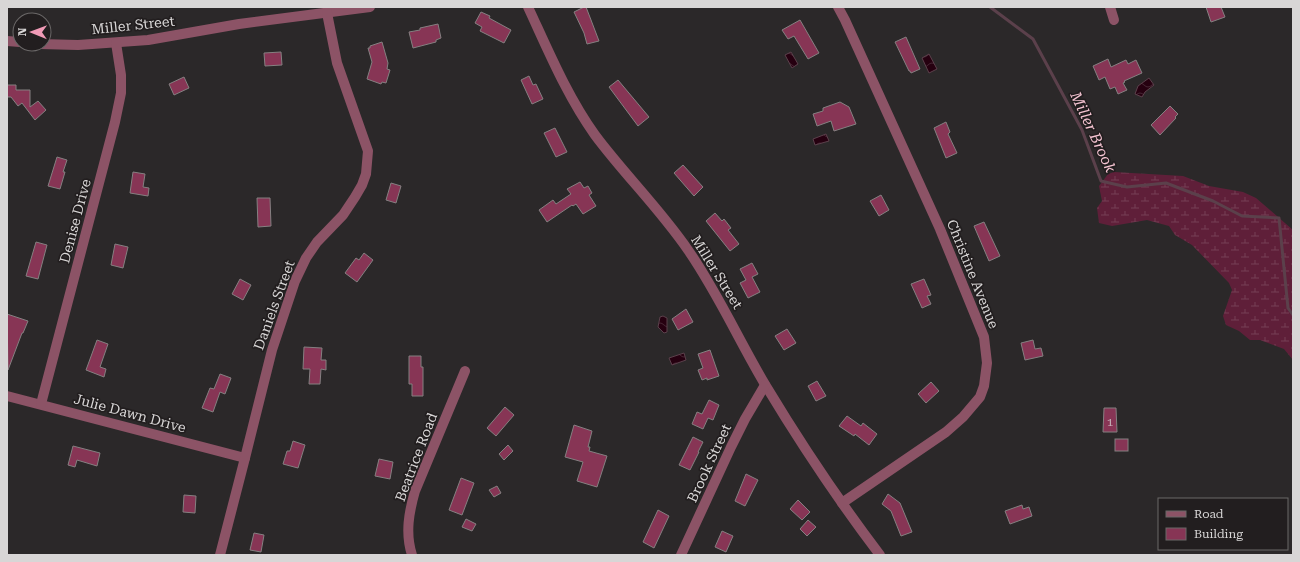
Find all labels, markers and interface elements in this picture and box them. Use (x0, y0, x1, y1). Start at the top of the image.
north arrow (12, 12, 52, 52)
street label: Miller Street (91, 13, 175, 37)
text: N (16, 27, 29, 36)
water label: Miller Brook (1066, 88, 1120, 176)
street label: Denise Drive (56, 177, 94, 265)
street label: Christine Avenue (944, 217, 1002, 331)
street label: Miller Street (688, 232, 746, 312)
street label: Daniels Street (250, 258, 298, 352)
street label: Julie Dawn Drive (72, 390, 188, 436)
street label: Beatrice Road (392, 411, 440, 503)
house number: 1 (1107, 415, 1114, 429)
street label: Brook Street (684, 421, 734, 505)
legend (1158, 498, 1288, 550)
text: Road (1194, 507, 1224, 521)
text: Building (1194, 527, 1243, 541)

